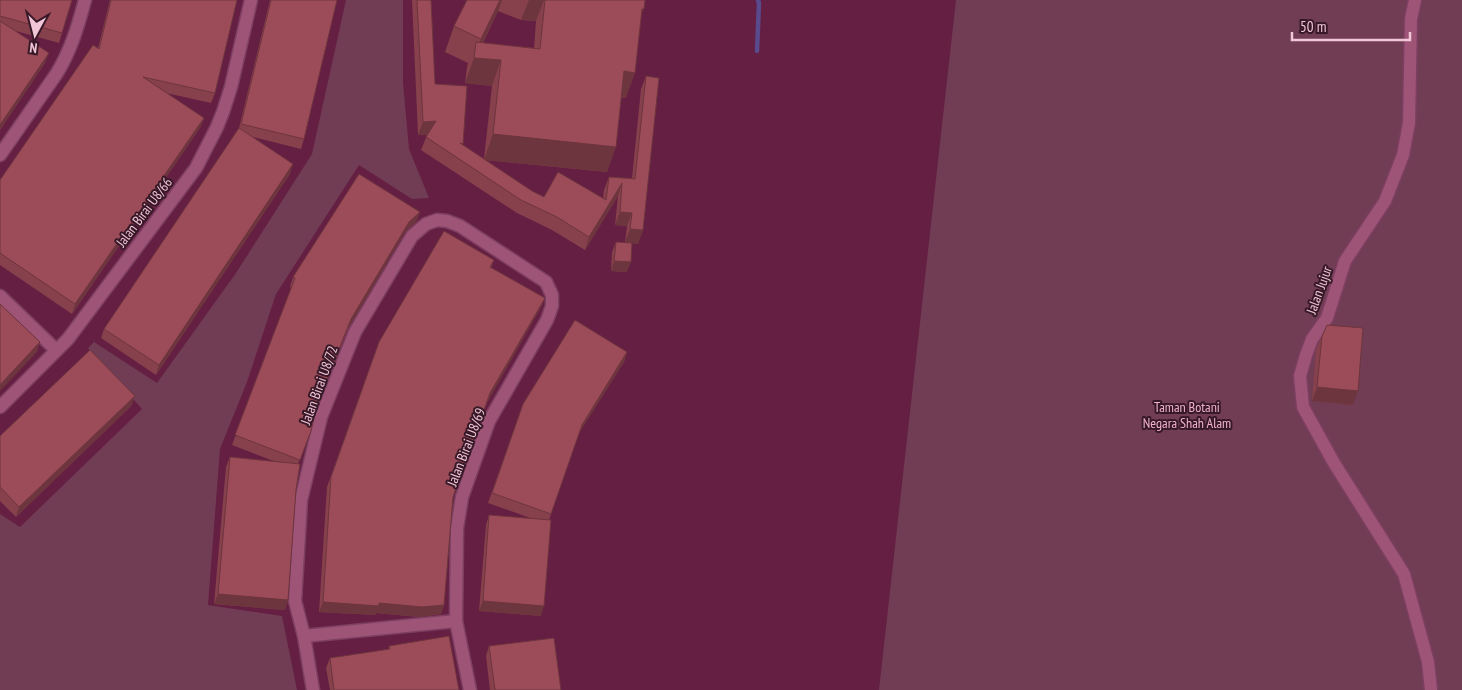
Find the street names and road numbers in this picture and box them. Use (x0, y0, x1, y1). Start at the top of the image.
street label: Jalan Birai U8/66 (111, 174, 176, 251)
street label: Jalan Jujur (1302, 264, 1336, 317)
street label: Jalan Birai U8/72 (296, 343, 342, 428)
street label: Jalan Birai U8/69 (442, 405, 489, 490)

